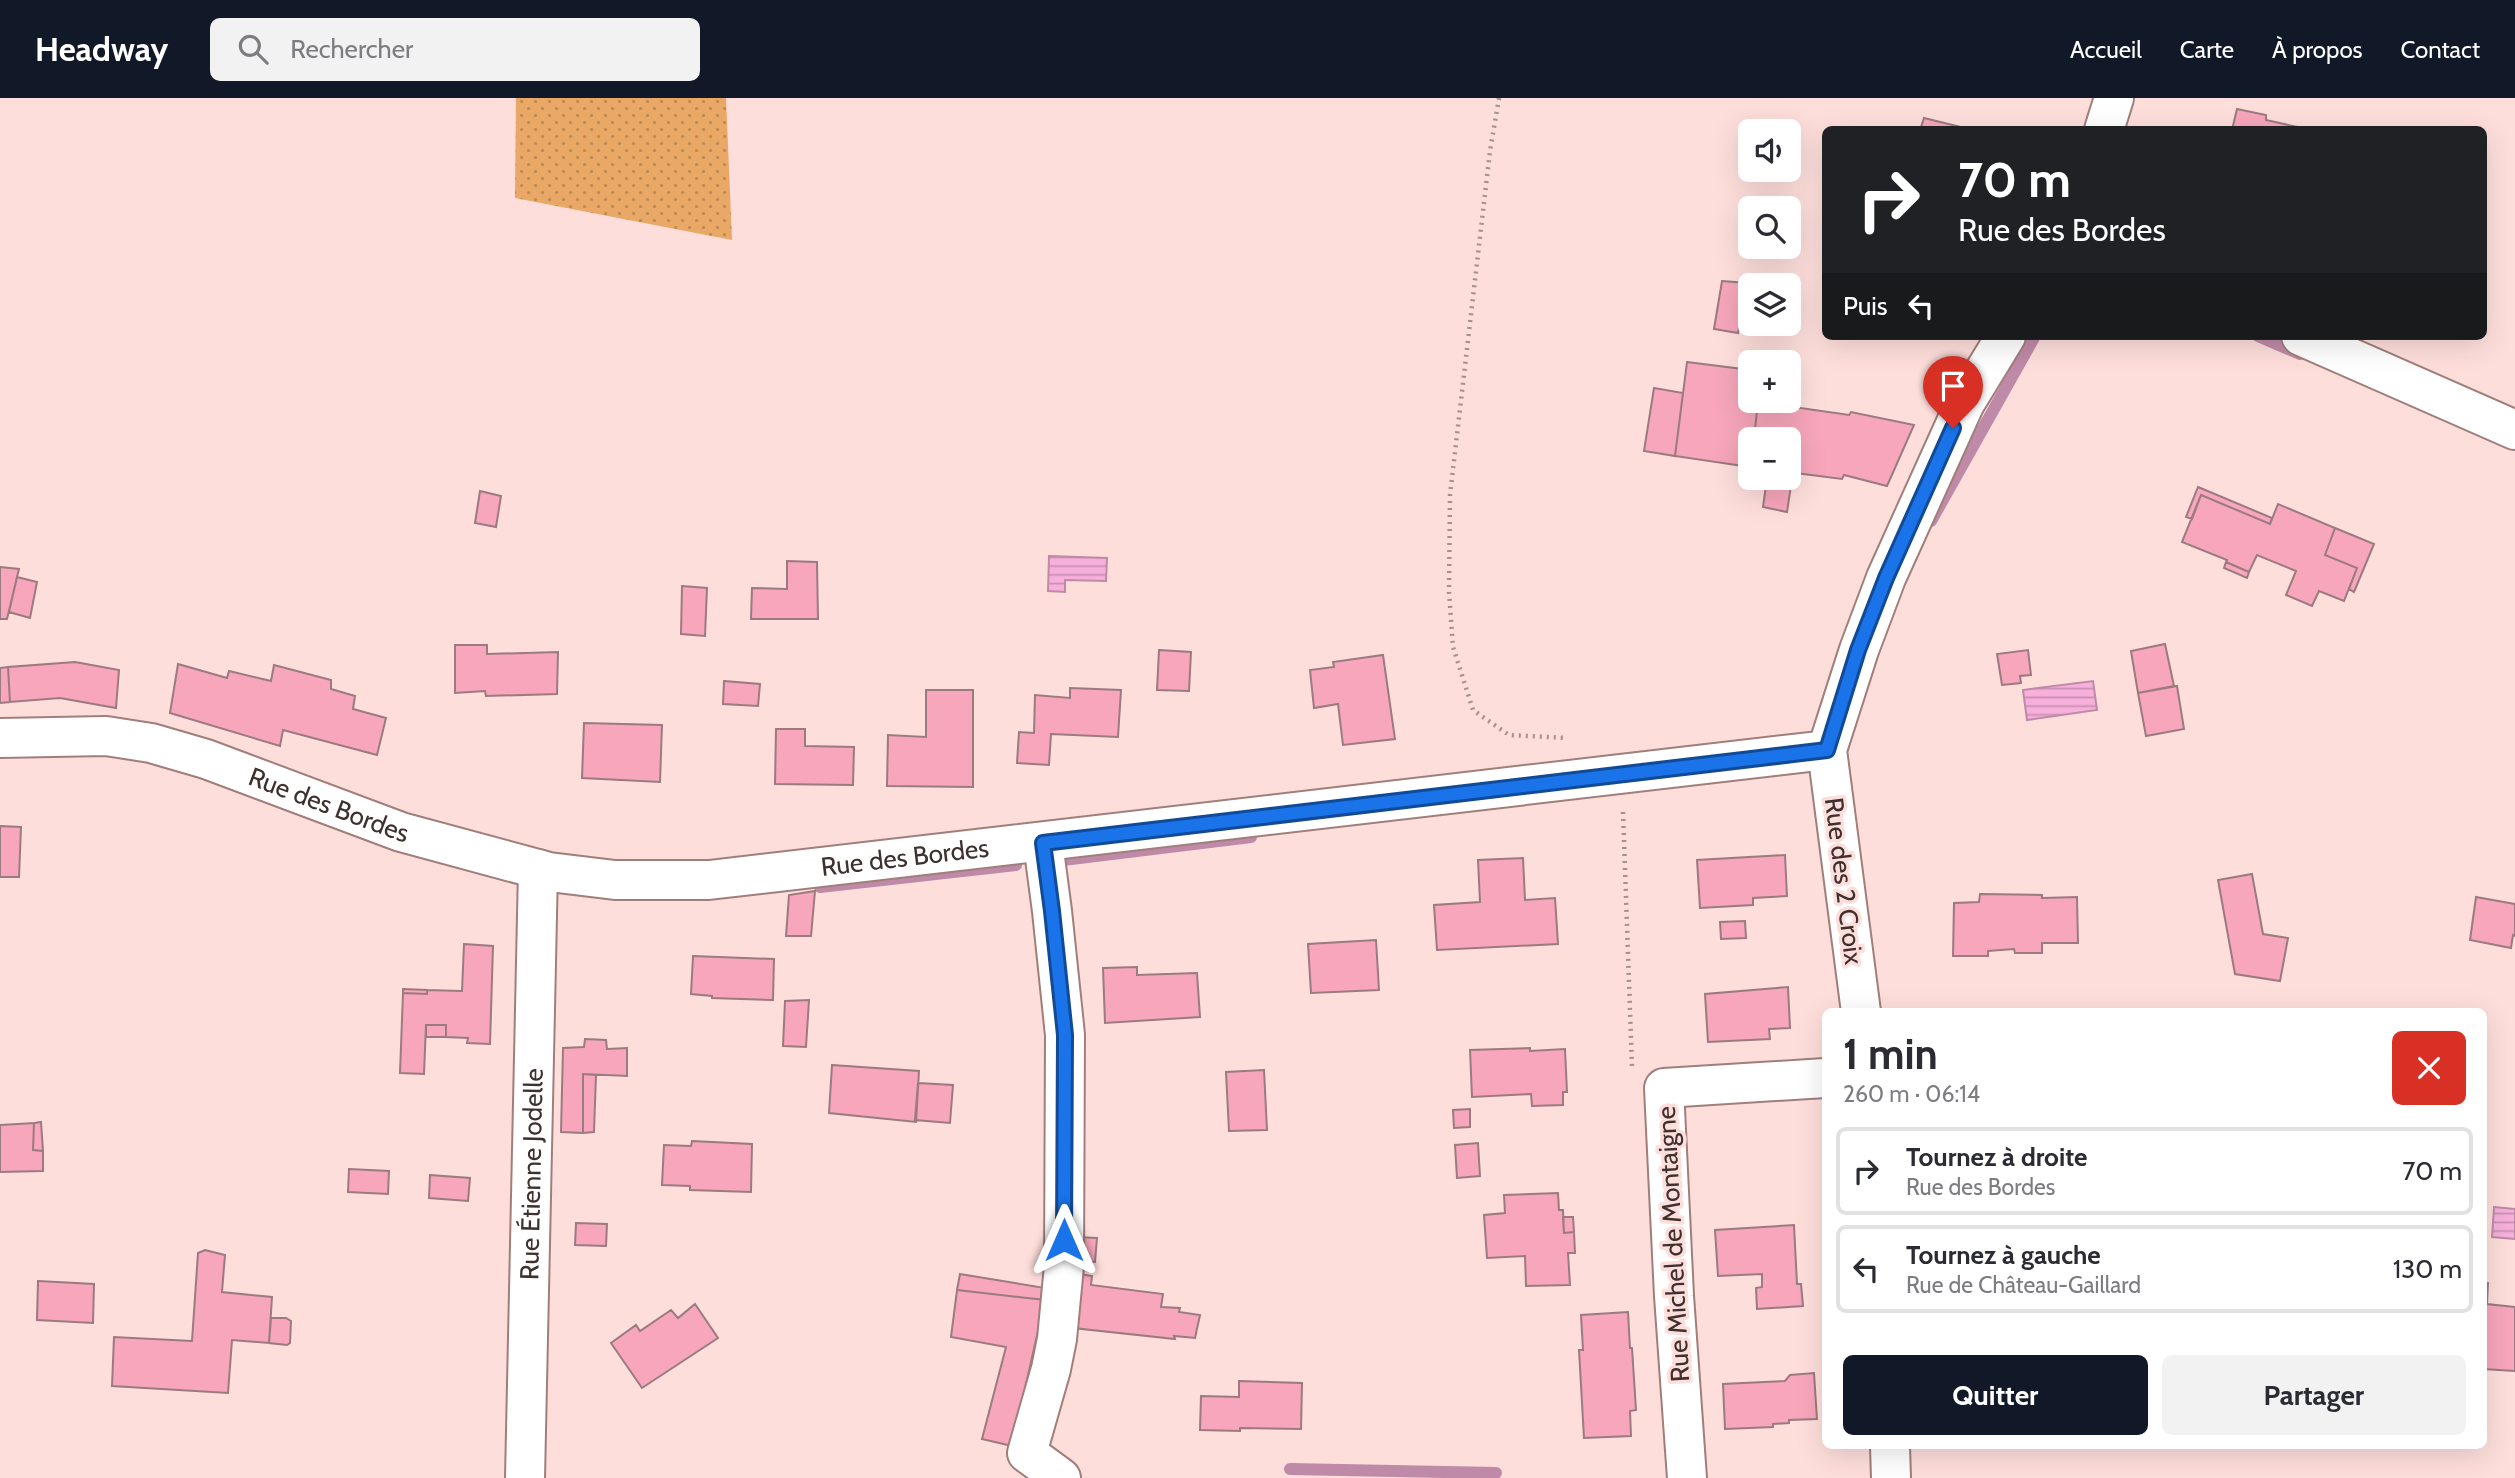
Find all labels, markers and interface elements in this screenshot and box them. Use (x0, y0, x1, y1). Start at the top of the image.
search box (210, 18, 700, 81)
text: Headway (35, 29, 168, 69)
icon: search (234, 30, 272, 68)
text: Rechercher (290, 33, 413, 65)
text: Accueil (2070, 35, 2142, 64)
text: Carte (2180, 35, 2234, 64)
text: À propos (2272, 35, 2363, 64)
text: Contact (2401, 35, 2480, 64)
map controls (1738, 119, 1801, 490)
button: sound (1738, 119, 1801, 182)
text: 70 m (1958, 150, 2071, 209)
icon: right (1843, 154, 1934, 245)
button: search (1738, 196, 1801, 259)
text: Rue des Bordes (1958, 210, 2166, 249)
button: layers (1738, 273, 1801, 336)
icon: left (1902, 287, 1940, 325)
text: Puis (1843, 290, 1888, 322)
button: + (1738, 350, 1801, 413)
pin (1923, 356, 1983, 428)
icon: arrive (1934, 367, 1972, 405)
button: − (1738, 427, 1801, 490)
street label: Rue des Bordes (244, 760, 412, 849)
street label: Rue des 2 Croix (1818, 796, 1870, 967)
street label: Rue des Bordes (819, 832, 991, 883)
text: 1 min (1843, 1028, 1938, 1080)
button: close (2392, 1031, 2466, 1105)
street label: Rue Étienne Jodelle (513, 1068, 550, 1280)
text: 260 m · 06:14 (1843, 1080, 1980, 1108)
street label: Rue Michel de Montaigne (1650, 1105, 1696, 1383)
text: Tournez à droite (1906, 1141, 2088, 1173)
icon: right (1847, 1152, 1885, 1190)
text: 70 m (2402, 1155, 2462, 1187)
text: Rue des Bordes (1906, 1173, 2055, 1201)
position arrow (1027, 1203, 1101, 1277)
text: Tournez à gauche (1906, 1239, 2101, 1271)
icon: left (1847, 1250, 1885, 1288)
text: 130 m (2393, 1253, 2462, 1285)
text: Rue de Château-Gaillard (1906, 1271, 2141, 1299)
button: Quitter (1843, 1355, 2148, 1435)
button: Partager (2162, 1355, 2466, 1435)

